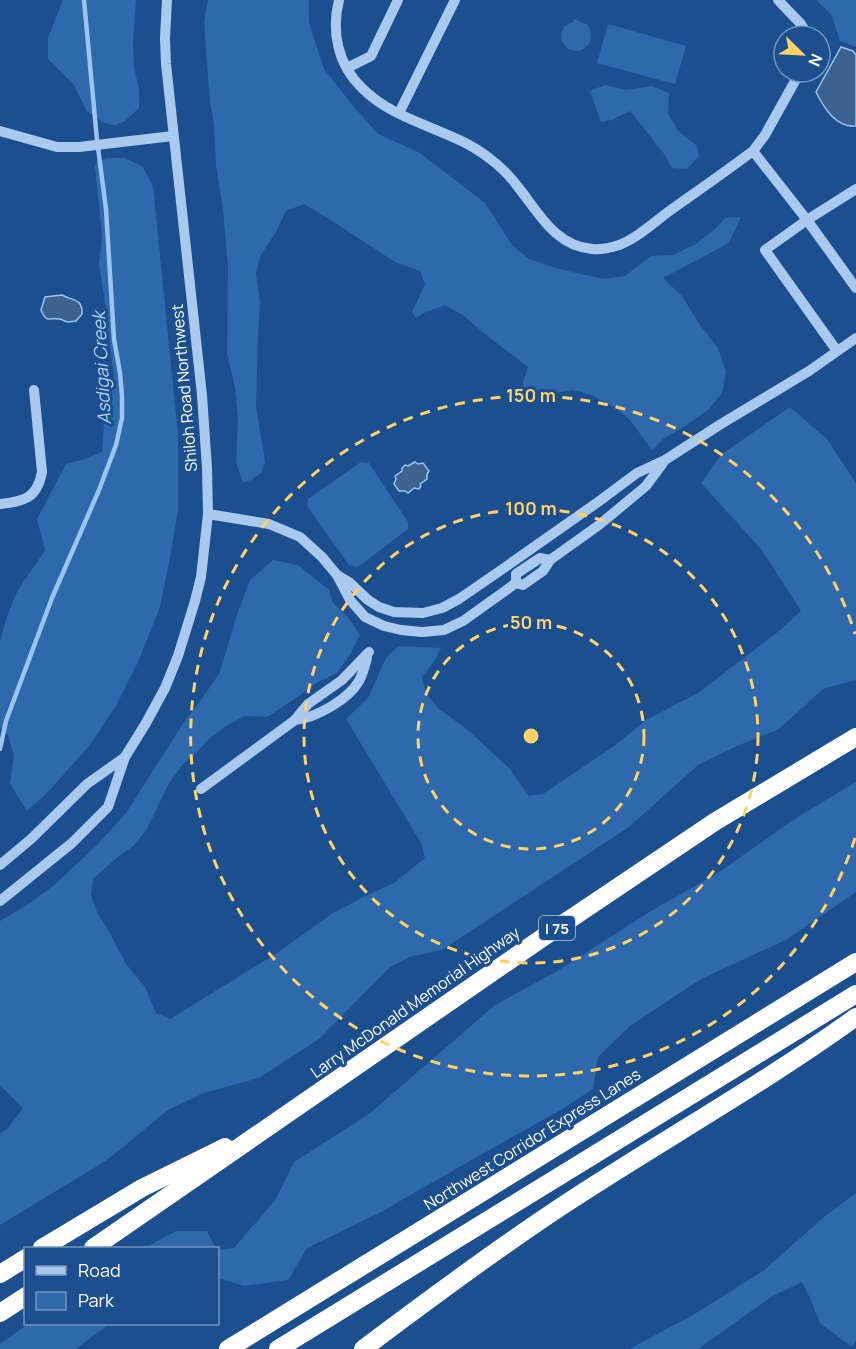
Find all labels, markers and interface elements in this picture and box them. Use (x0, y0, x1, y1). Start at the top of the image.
north arrow (772, 24, 832, 84)
text: N (803, 50, 828, 70)
street label: Shiloh Road Northwest (166, 303, 202, 473)
water label: Asdigai Creek (86, 308, 116, 425)
text: 150 m (506, 383, 556, 407)
text: 100 m (505, 496, 557, 520)
text: 50 m (510, 610, 552, 634)
centre of rings (521, 726, 541, 746)
road number: I 75 (539, 916, 575, 940)
street label: Larry McDonald Memorial Highway (306, 921, 524, 1083)
street label: Northwest Corridor Express Lanes (419, 1063, 645, 1215)
legend (24, 1247, 219, 1325)
text: Road (78, 1258, 121, 1282)
text: Park (78, 1288, 115, 1312)

